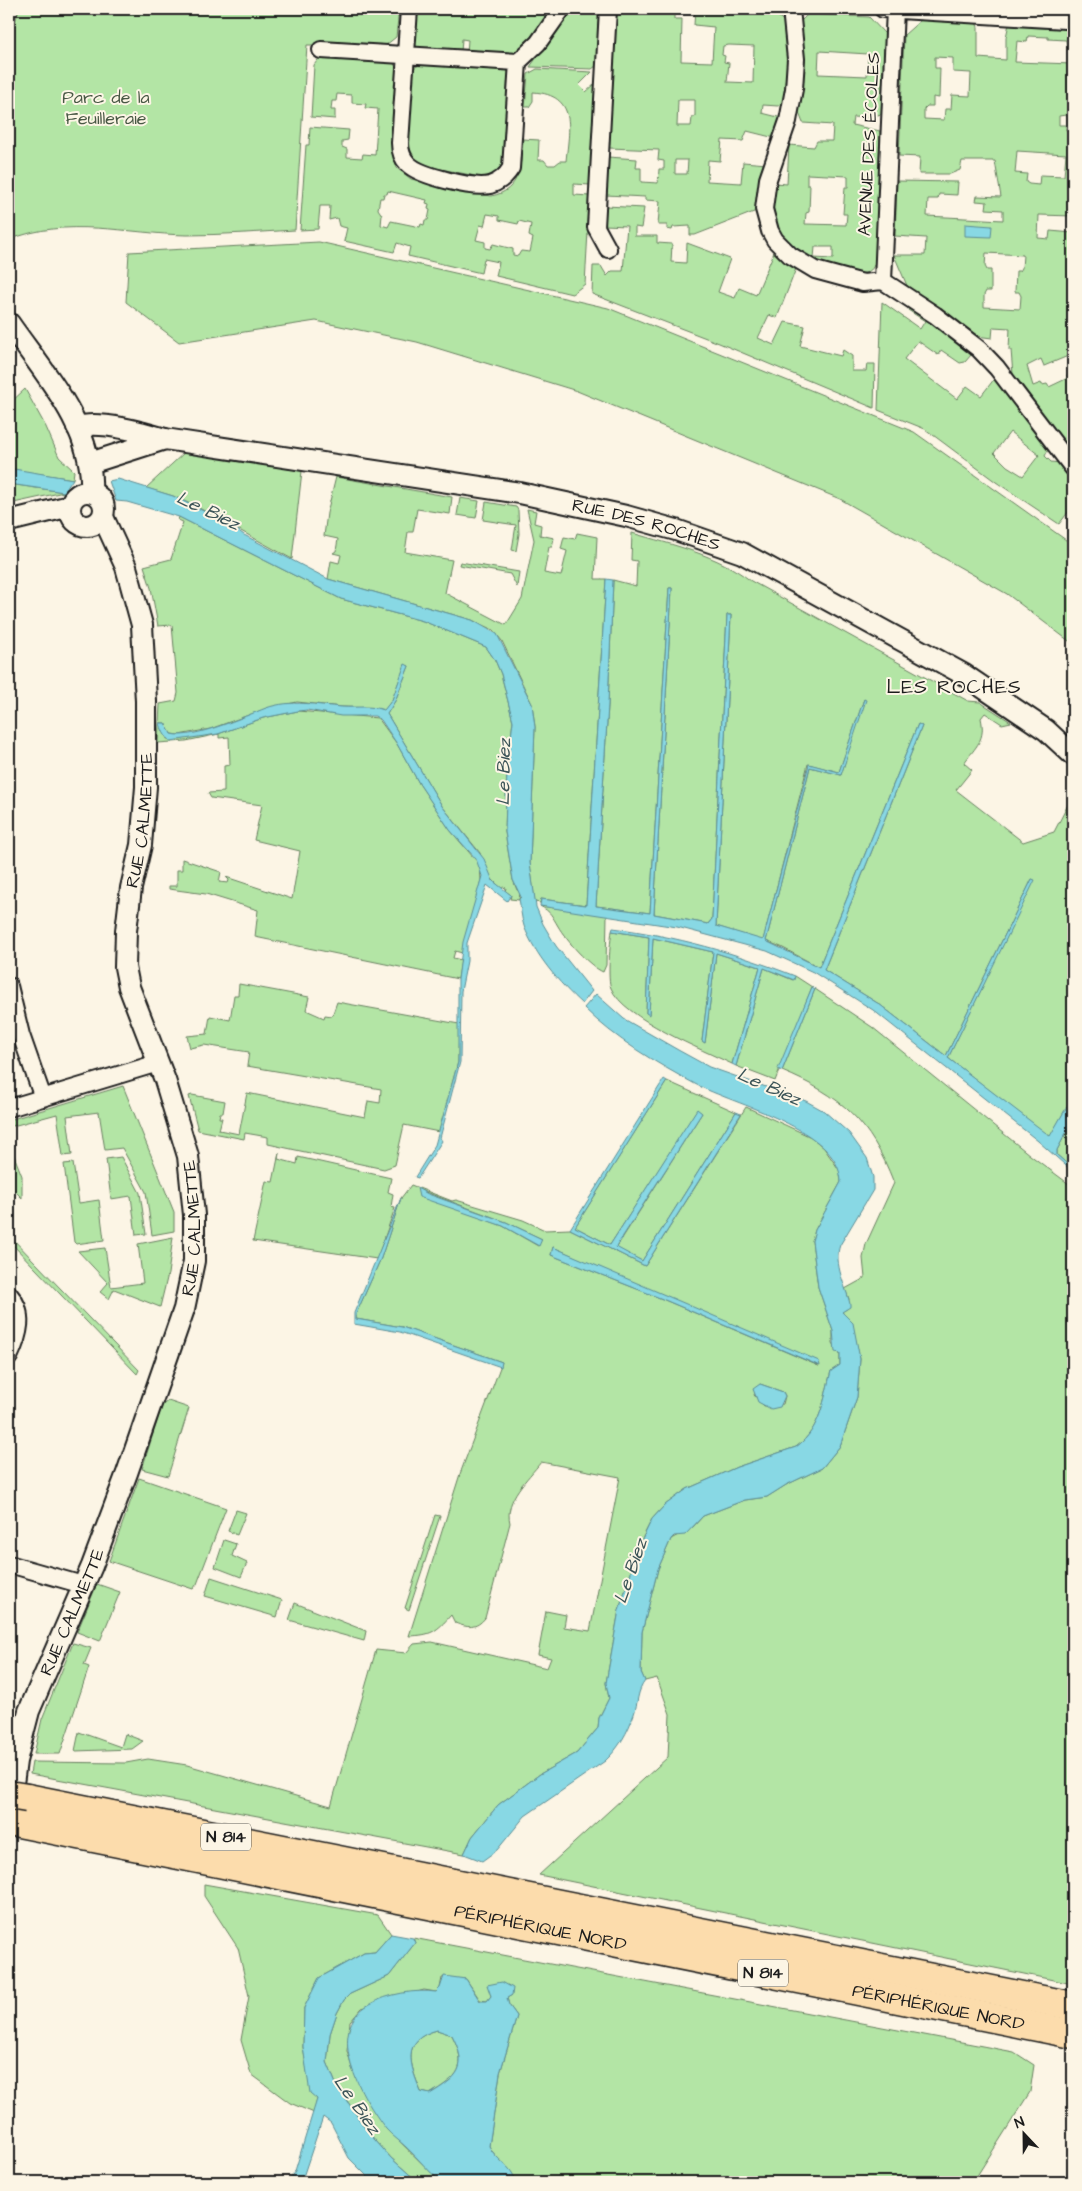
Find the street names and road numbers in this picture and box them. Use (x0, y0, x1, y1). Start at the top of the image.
street label: AVENUE DES ÉCOLES (852, 51, 886, 237)
street label: RUE DES ROCHES (570, 492, 724, 557)
street label: RUE CALMETTE (119, 752, 159, 890)
street label: RUE CALMETTE (175, 1159, 207, 1298)
street label: RUE CALMETTE (33, 1544, 110, 1679)
road number: N 814 (201, 1824, 251, 1850)
street label: PÉRIPHÉRIQUE NORD (452, 1898, 629, 1957)
road number: N 814 (738, 1960, 788, 1986)
street label: PÉRIPHÉRIQUE NORD (850, 1978, 1027, 2037)

